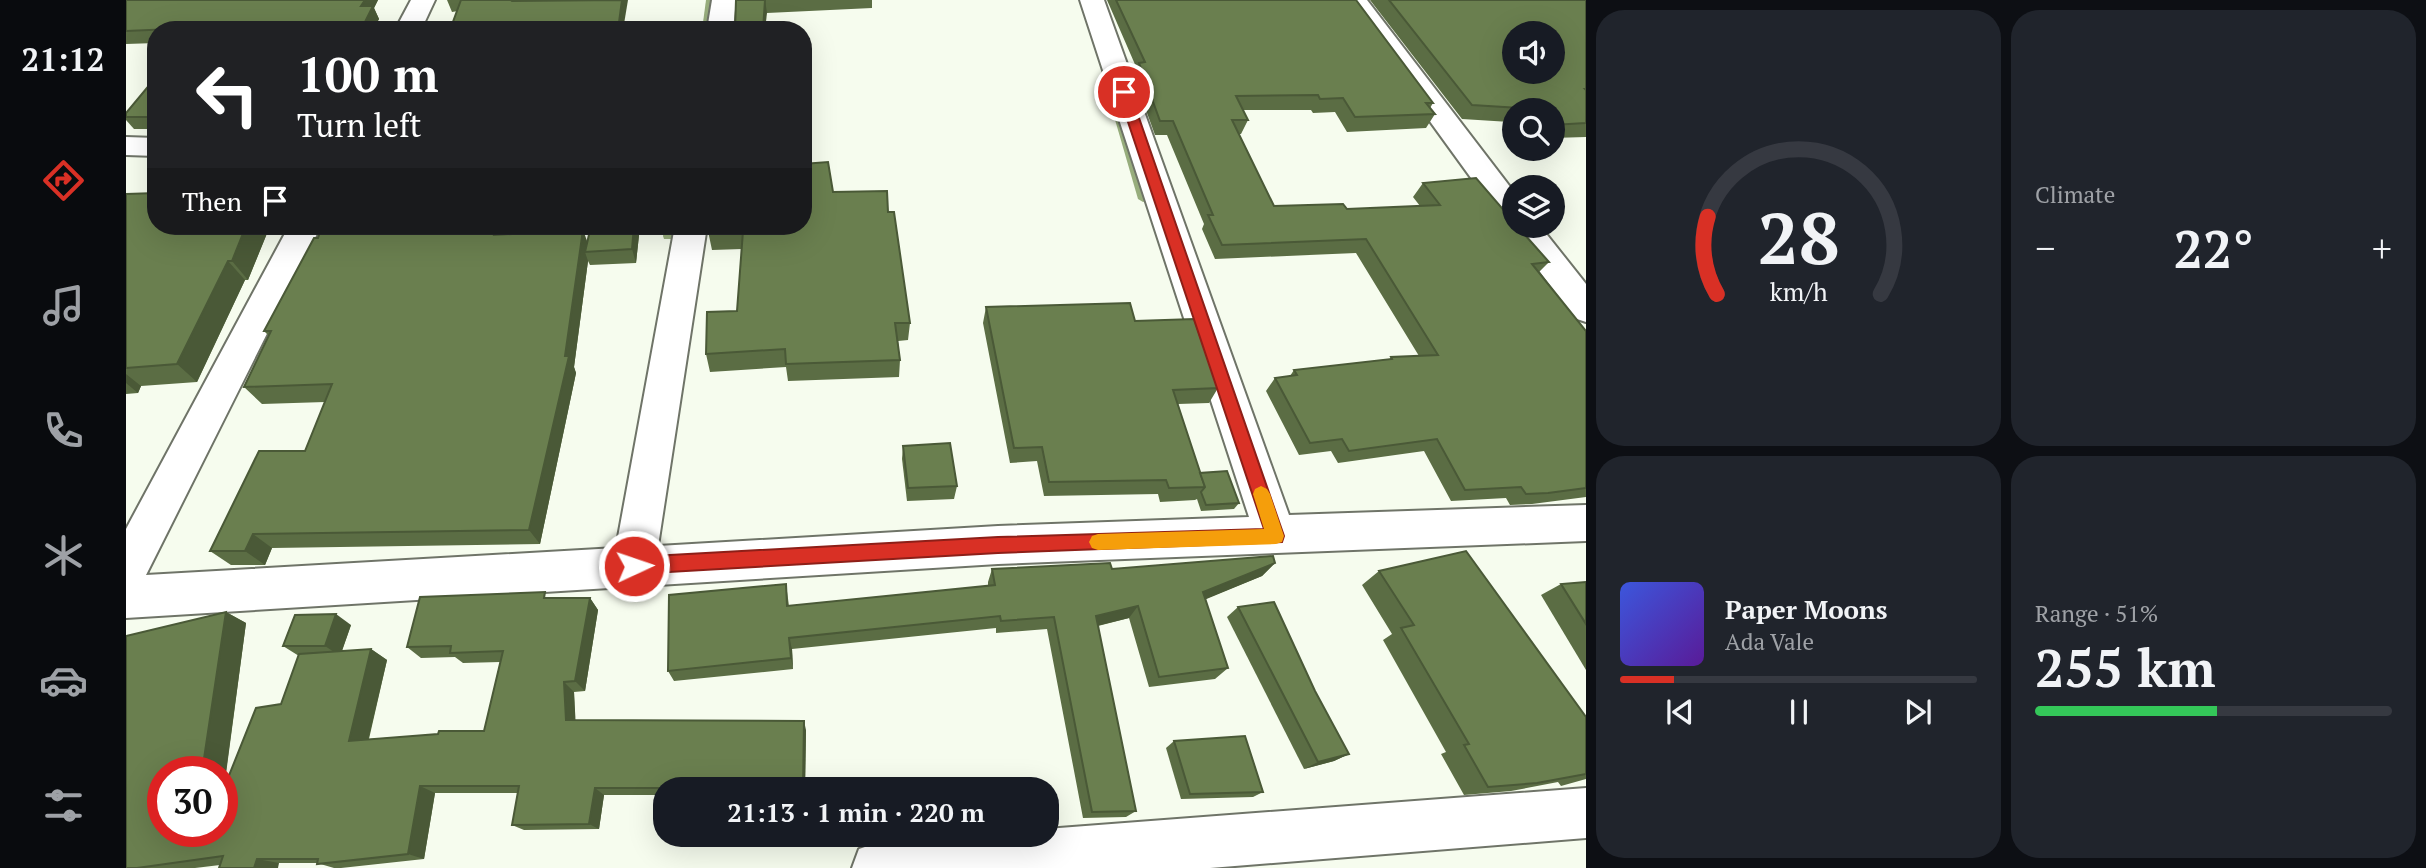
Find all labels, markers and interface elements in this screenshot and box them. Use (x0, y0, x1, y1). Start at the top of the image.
map controls (1502, 21, 1565, 238)
button: sound (1502, 21, 1565, 84)
text: 21:12 (21, 38, 105, 80)
text: 100 m (297, 41, 439, 106)
icon: left (182, 49, 273, 140)
pin (1094, 62, 1154, 122)
icon: arrive (1105, 73, 1143, 111)
button: search (1502, 98, 1565, 161)
text: Turn left (297, 104, 421, 146)
icon: directions (39, 156, 88, 205)
button: layers (1502, 175, 1565, 238)
text: Climate (2035, 179, 2115, 210)
icon: arrive (256, 182, 294, 220)
text: Then (182, 184, 242, 218)
text: 28 (1757, 188, 1840, 285)
text: 22° (2173, 214, 2254, 283)
text: − (2035, 223, 2055, 273)
text: + (2372, 223, 2392, 273)
text: km/h (1770, 275, 1828, 308)
icon: music (39, 281, 88, 330)
icon: phone (39, 406, 88, 455)
position arrow (597, 529, 671, 603)
icon: climate (39, 531, 88, 580)
text: Paper Moons (1725, 592, 1888, 626)
text: Range · 51% (2035, 598, 2158, 629)
text: Ada Vale (1725, 626, 1814, 657)
text: 255 km (2035, 633, 2216, 702)
icon: car (39, 656, 88, 705)
icon: previous (1661, 693, 1699, 731)
icon: pause (1780, 693, 1818, 731)
icon: next (1899, 693, 1937, 731)
speed limit sign: 30 (147, 756, 238, 847)
icon: filters (39, 781, 88, 830)
text: 21:13 · 1 min · 220 m (727, 795, 985, 829)

